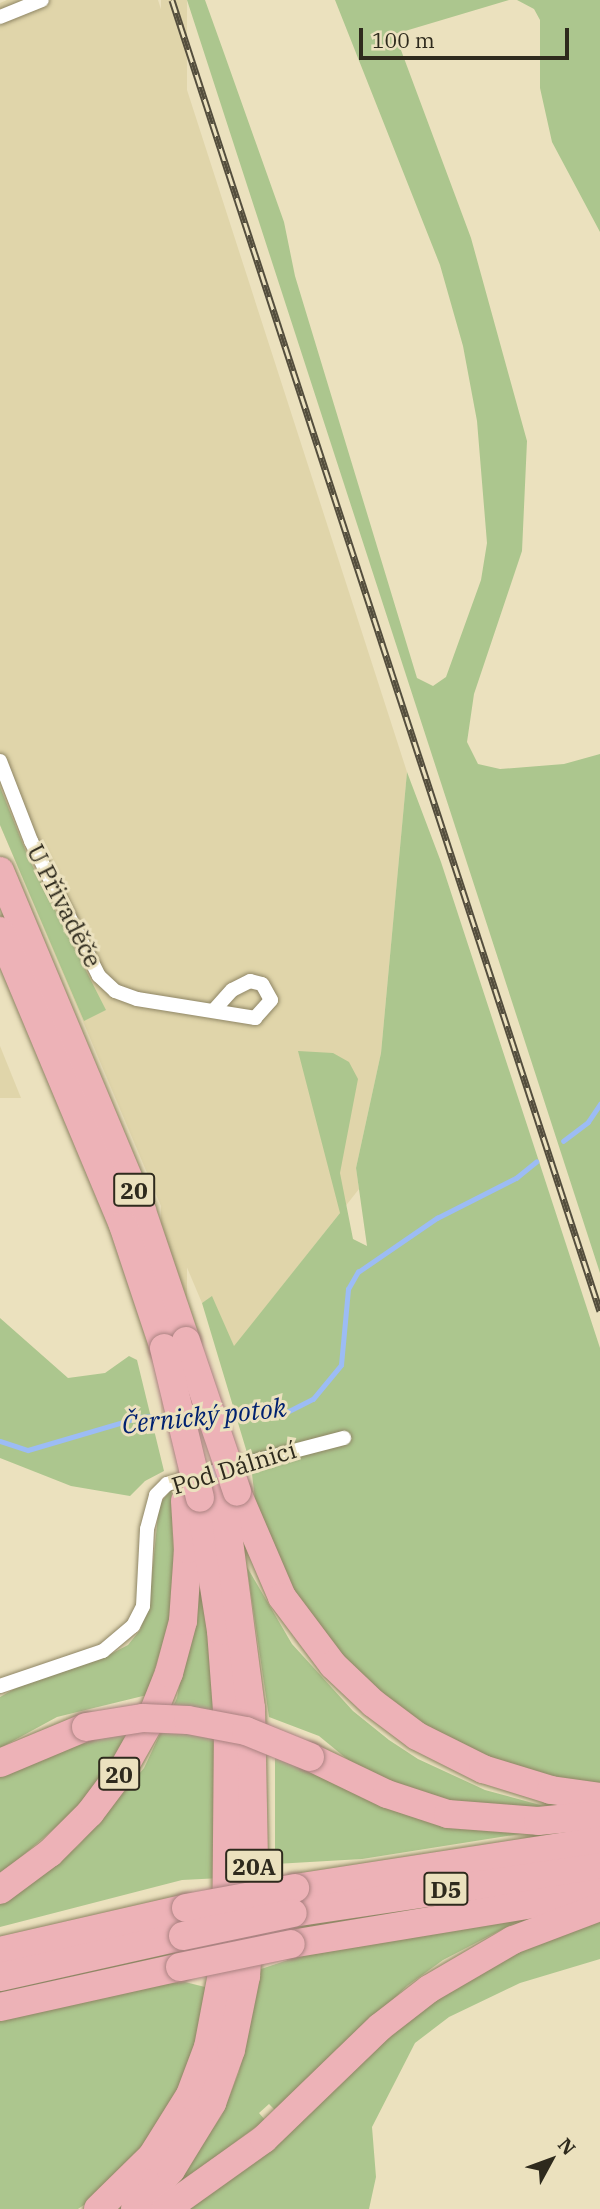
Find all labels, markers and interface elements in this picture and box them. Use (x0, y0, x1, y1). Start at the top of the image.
scale bar (362, 14, 572, 58)
text: 100 m (372, 26, 435, 54)
street label: U Přivaděče (21, 840, 107, 972)
road number: 20 (113, 1170, 155, 1210)
water label: Černický potok (120, 1392, 288, 1440)
street label: Pod Dálnicí (168, 1435, 300, 1501)
road number: 20 (98, 1754, 140, 1794)
road number: 20A (224, 1846, 284, 1885)
road number: D5 (423, 1870, 469, 1908)
north arrow (516, 2125, 586, 2195)
text: N (553, 2133, 581, 2160)

